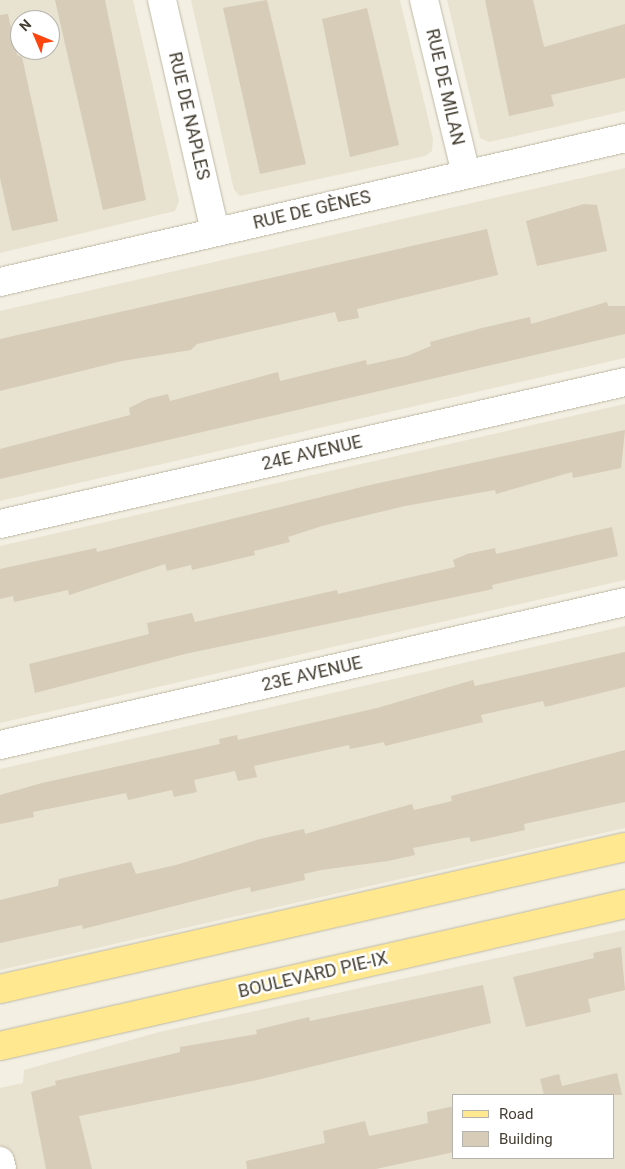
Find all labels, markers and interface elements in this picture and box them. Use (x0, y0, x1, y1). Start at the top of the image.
north arrow (10, 10, 60, 60)
text: N (16, 16, 34, 34)
street label: RUE DE MILAN (421, 27, 469, 147)
street label: RUE DE NAPLES (164, 50, 214, 182)
street label: RUE DE GÈNES (251, 186, 373, 234)
street label: 24E AVENUE (260, 431, 364, 475)
street label: 23E AVENUE (260, 652, 364, 696)
street label: BOULEVARD PIE-IX (236, 947, 390, 1003)
legend (452, 1094, 615, 1159)
text: Road (499, 1105, 533, 1123)
text: Building (499, 1130, 553, 1148)

